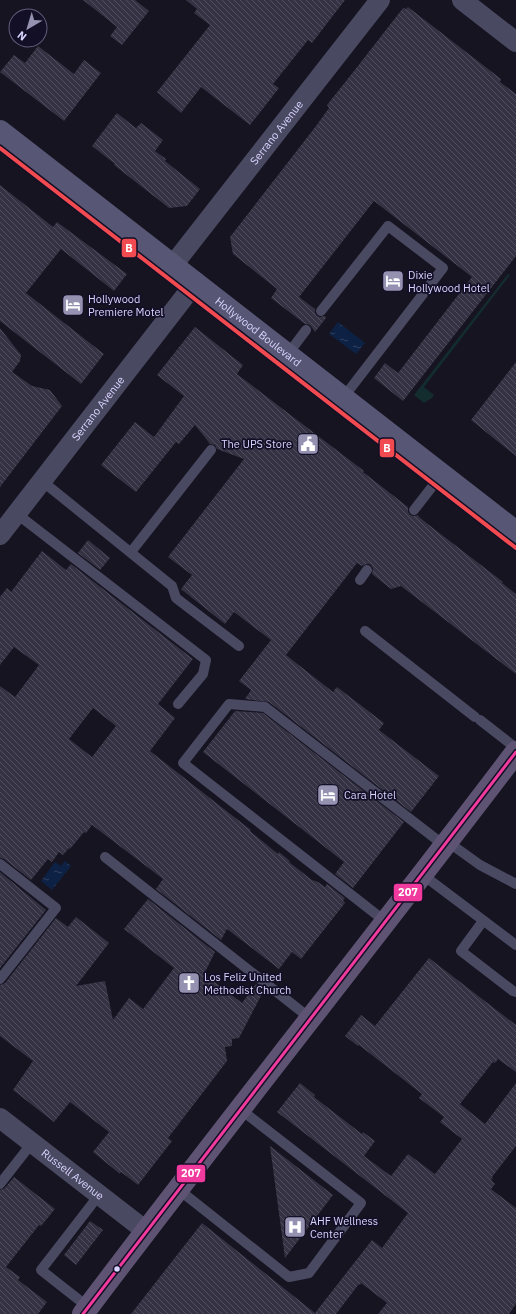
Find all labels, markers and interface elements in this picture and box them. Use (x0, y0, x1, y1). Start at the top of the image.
north arrow (8, 8, 48, 48)
text: N (14, 28, 29, 44)
street label: Serrano Avenue (247, 97, 306, 168)
line badge: B (121, 238, 137, 258)
text: B (125, 241, 133, 255)
hotel icon: Dixie Hollywood Hotel (380, 268, 406, 294)
place label: Dixie Hollywood Hotel (408, 268, 490, 295)
hotel icon: Hollywood Premiere Motel (60, 292, 86, 318)
place label: Hollywood Premiere Motel (88, 292, 164, 319)
street label: Hollywood Boulevard (212, 294, 304, 369)
street label: Serrano Avenue (69, 373, 127, 444)
public building icon: The UPS Store (295, 431, 321, 457)
place label: The UPS Store (221, 437, 292, 451)
line badge: B (379, 438, 395, 458)
text: B (383, 441, 391, 455)
hotel icon: Cara Hotel (315, 782, 341, 808)
place label: Cara Hotel (344, 788, 396, 802)
line badge: 207 (393, 883, 423, 902)
text: 207 (398, 885, 418, 899)
church icon: Los Feliz United Methodist Church (176, 970, 202, 996)
place label: Los Feliz United Methodist Church (204, 970, 291, 997)
street label: Russell Avenue (39, 1146, 107, 1203)
line badge: 207 (176, 1164, 206, 1183)
text: 207 (181, 1166, 201, 1180)
hospital icon: AHF Wellness Center (282, 1214, 308, 1240)
place label: AHF Wellness Center (310, 1214, 378, 1241)
unlabelled marker (112, 1264, 122, 1274)

